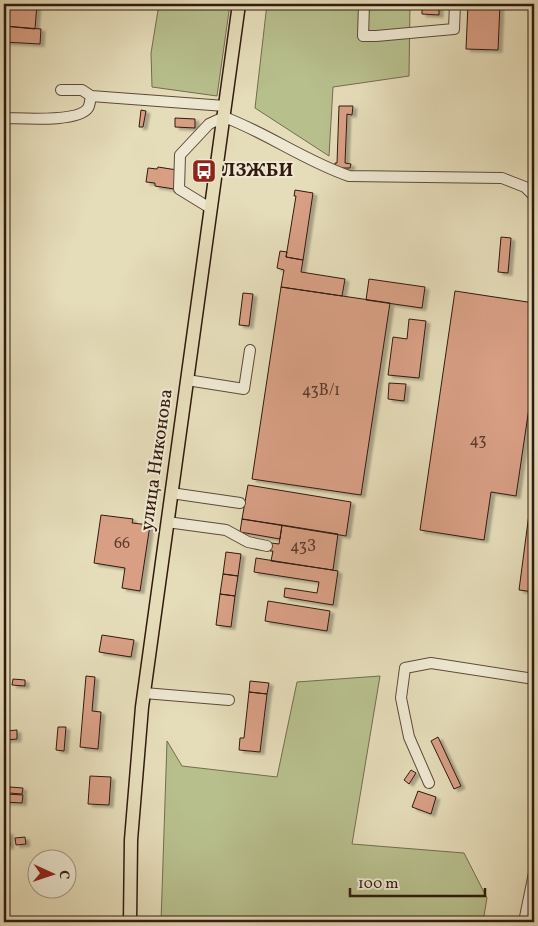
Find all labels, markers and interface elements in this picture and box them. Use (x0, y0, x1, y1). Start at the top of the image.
bus stop icon: ЛЗЖБИ (191, 158, 217, 184)
place label: ЛЗЖБИ (222, 158, 293, 184)
house number: 43В/1 (302, 380, 340, 402)
street label: улица Никонова (134, 387, 180, 533)
house number: 43 (469, 430, 487, 452)
house number: 66 (114, 533, 130, 555)
house number: 43З (290, 536, 316, 558)
north arrow (28, 848, 78, 898)
scale bar (350, 866, 486, 898)
text: С (54, 870, 73, 880)
text: 100 m (358, 874, 398, 895)

